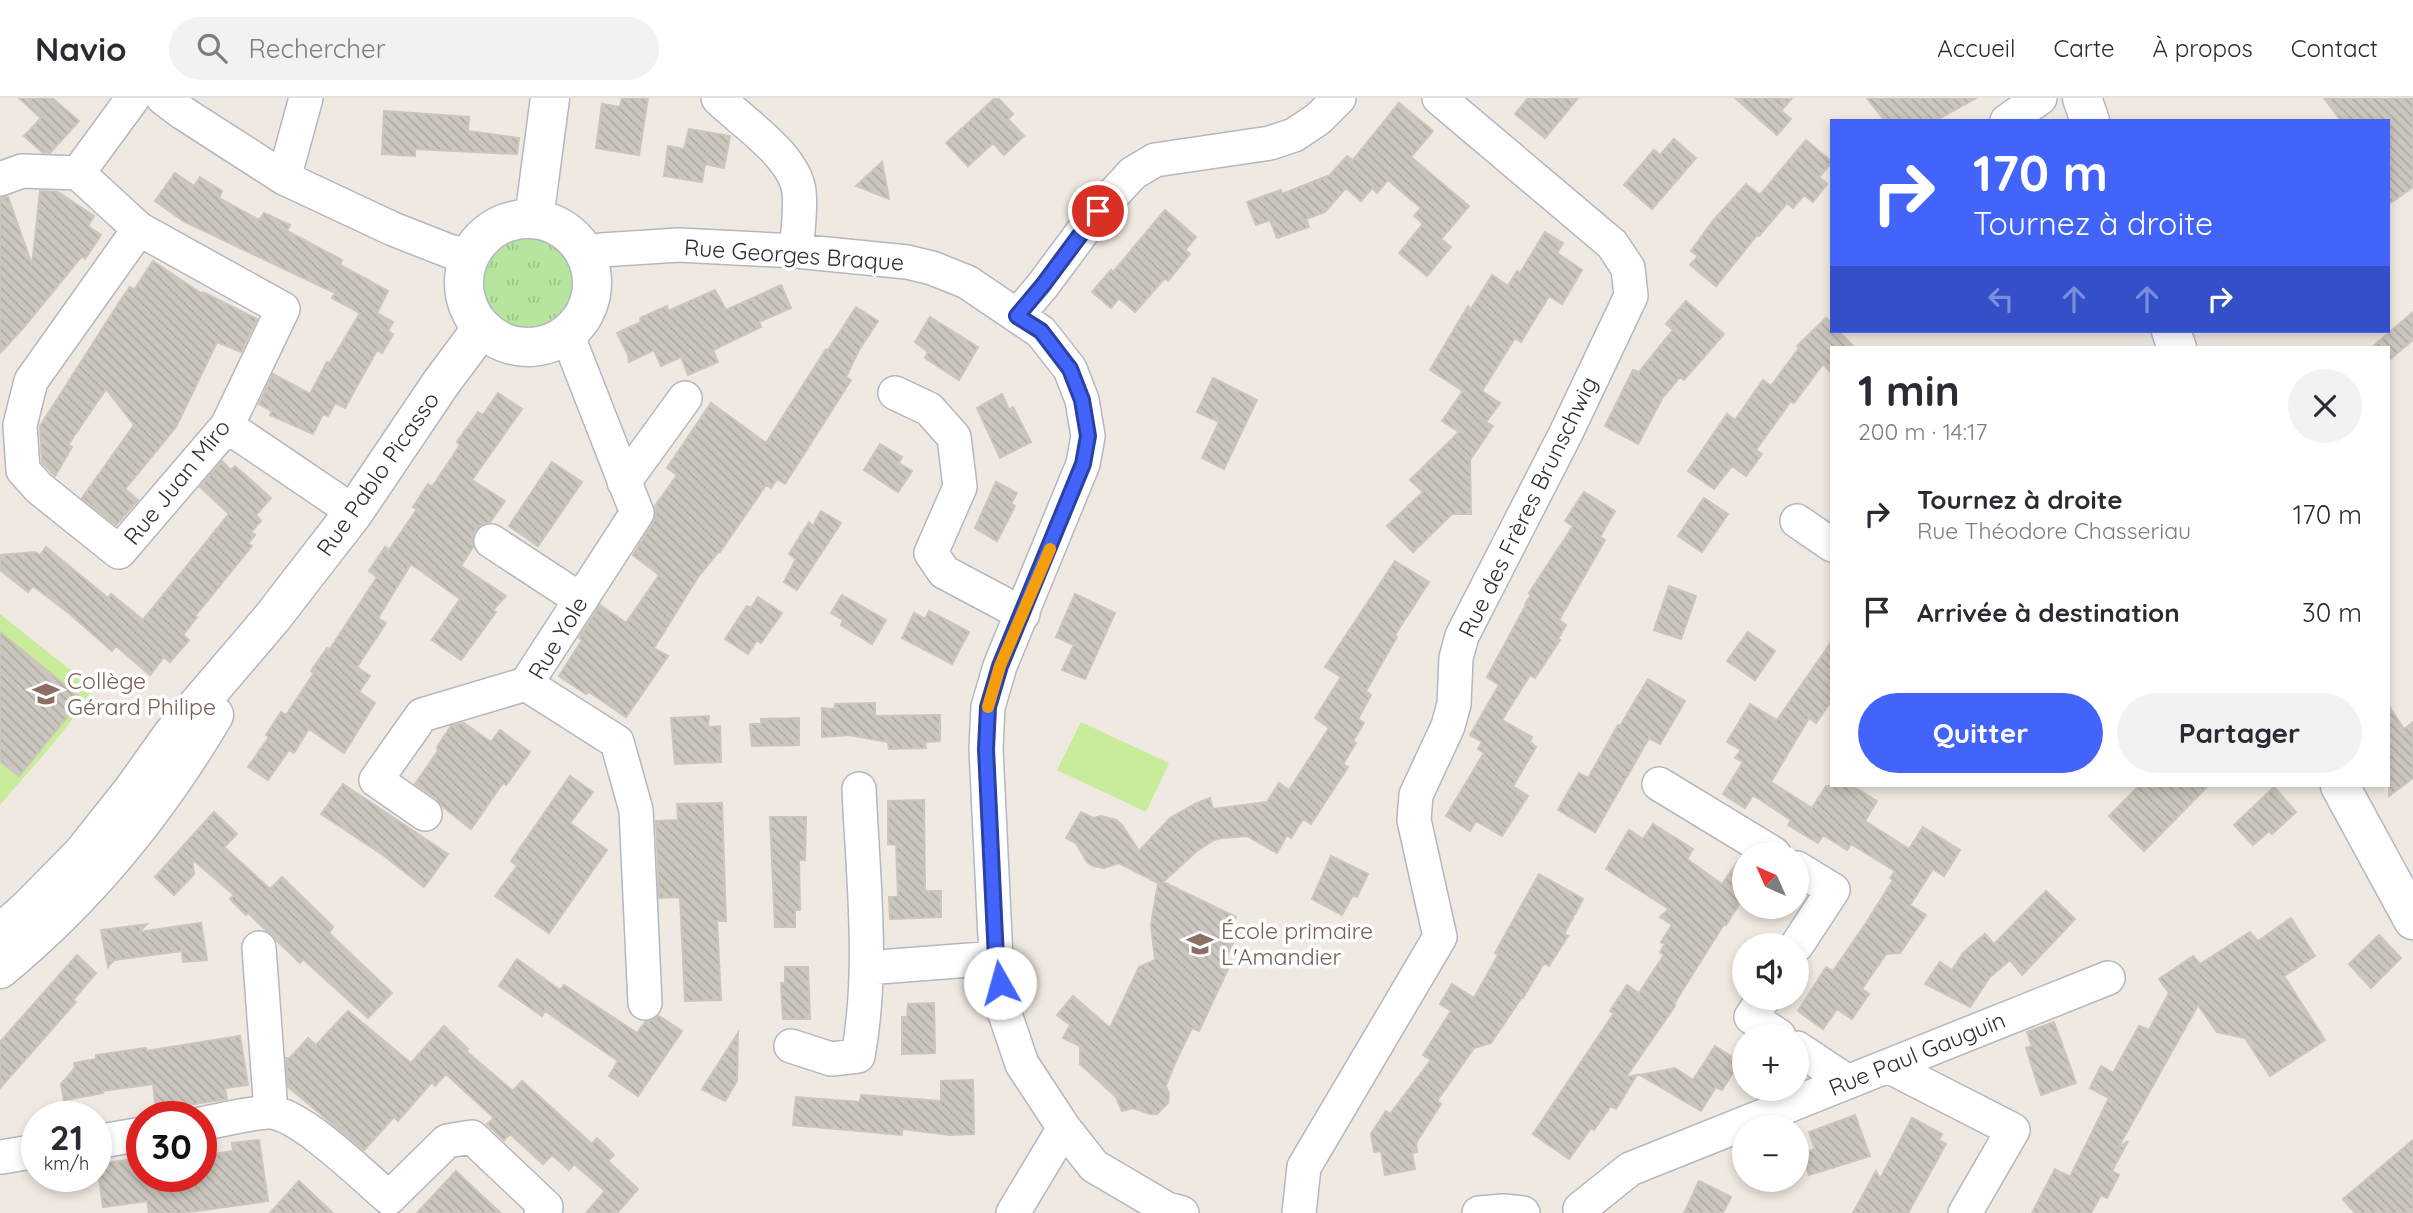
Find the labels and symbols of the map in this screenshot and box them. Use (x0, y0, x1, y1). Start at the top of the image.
pin (1068, 181, 1128, 241)
street label: Rue Georges Braque (683, 232, 905, 277)
street label: Rue des Frères Brunschwig (1452, 372, 1603, 642)
street label: Rue Pablo Picasso (310, 386, 445, 562)
street label: Rue Juan Miro (117, 413, 236, 550)
street label: Rue Yole (522, 591, 594, 684)
place label: Collège Gérard Philipe (67, 666, 216, 721)
school or university icon: Collège Gérard Philipe (31, 679, 61, 709)
north arrow (1732, 842, 1810, 919)
place label: École primaire L'Amandier (1221, 916, 1373, 971)
school or university icon: École primaire L'Amandier (1185, 929, 1215, 959)
position arrow (963, 946, 1037, 1020)
street label: Rue Paul Gauguin (1824, 1005, 2009, 1102)
speed limit sign: 30 (126, 1101, 217, 1192)

